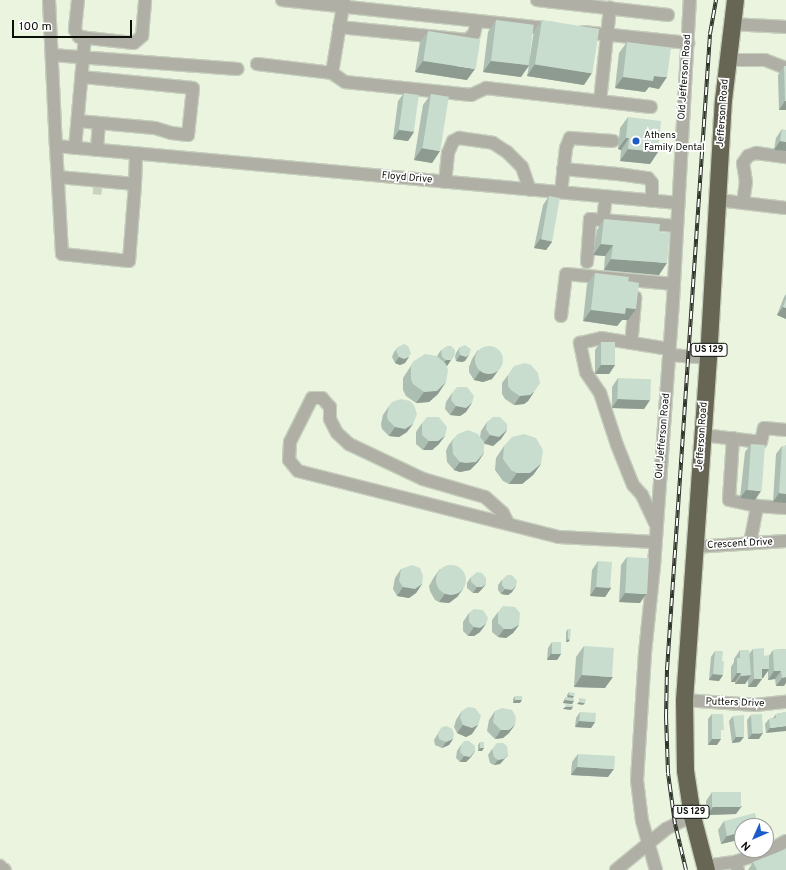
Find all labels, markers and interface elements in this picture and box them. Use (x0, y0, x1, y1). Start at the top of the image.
scale bar (14, 12, 134, 38)
text: 100 m (19, 19, 52, 35)
street label: Old Jefferson Road (676, 34, 694, 120)
street label: Jefferson Road (715, 79, 731, 147)
place label: Athens Family Dental (644, 129, 705, 152)
marker: Athens Family Dental (631, 136, 641, 146)
street label: Floyd Drive (381, 170, 433, 186)
road number: US 129 (690, 343, 728, 357)
street label: Old Jefferson Road (653, 393, 673, 479)
street label: Jefferson Road (694, 402, 710, 470)
street label: Crescent Drive (707, 536, 773, 552)
street label: Putters Drive (705, 696, 765, 710)
road number: US 129 (672, 805, 710, 819)
north arrow (734, 818, 774, 858)
text: N (738, 838, 754, 854)

